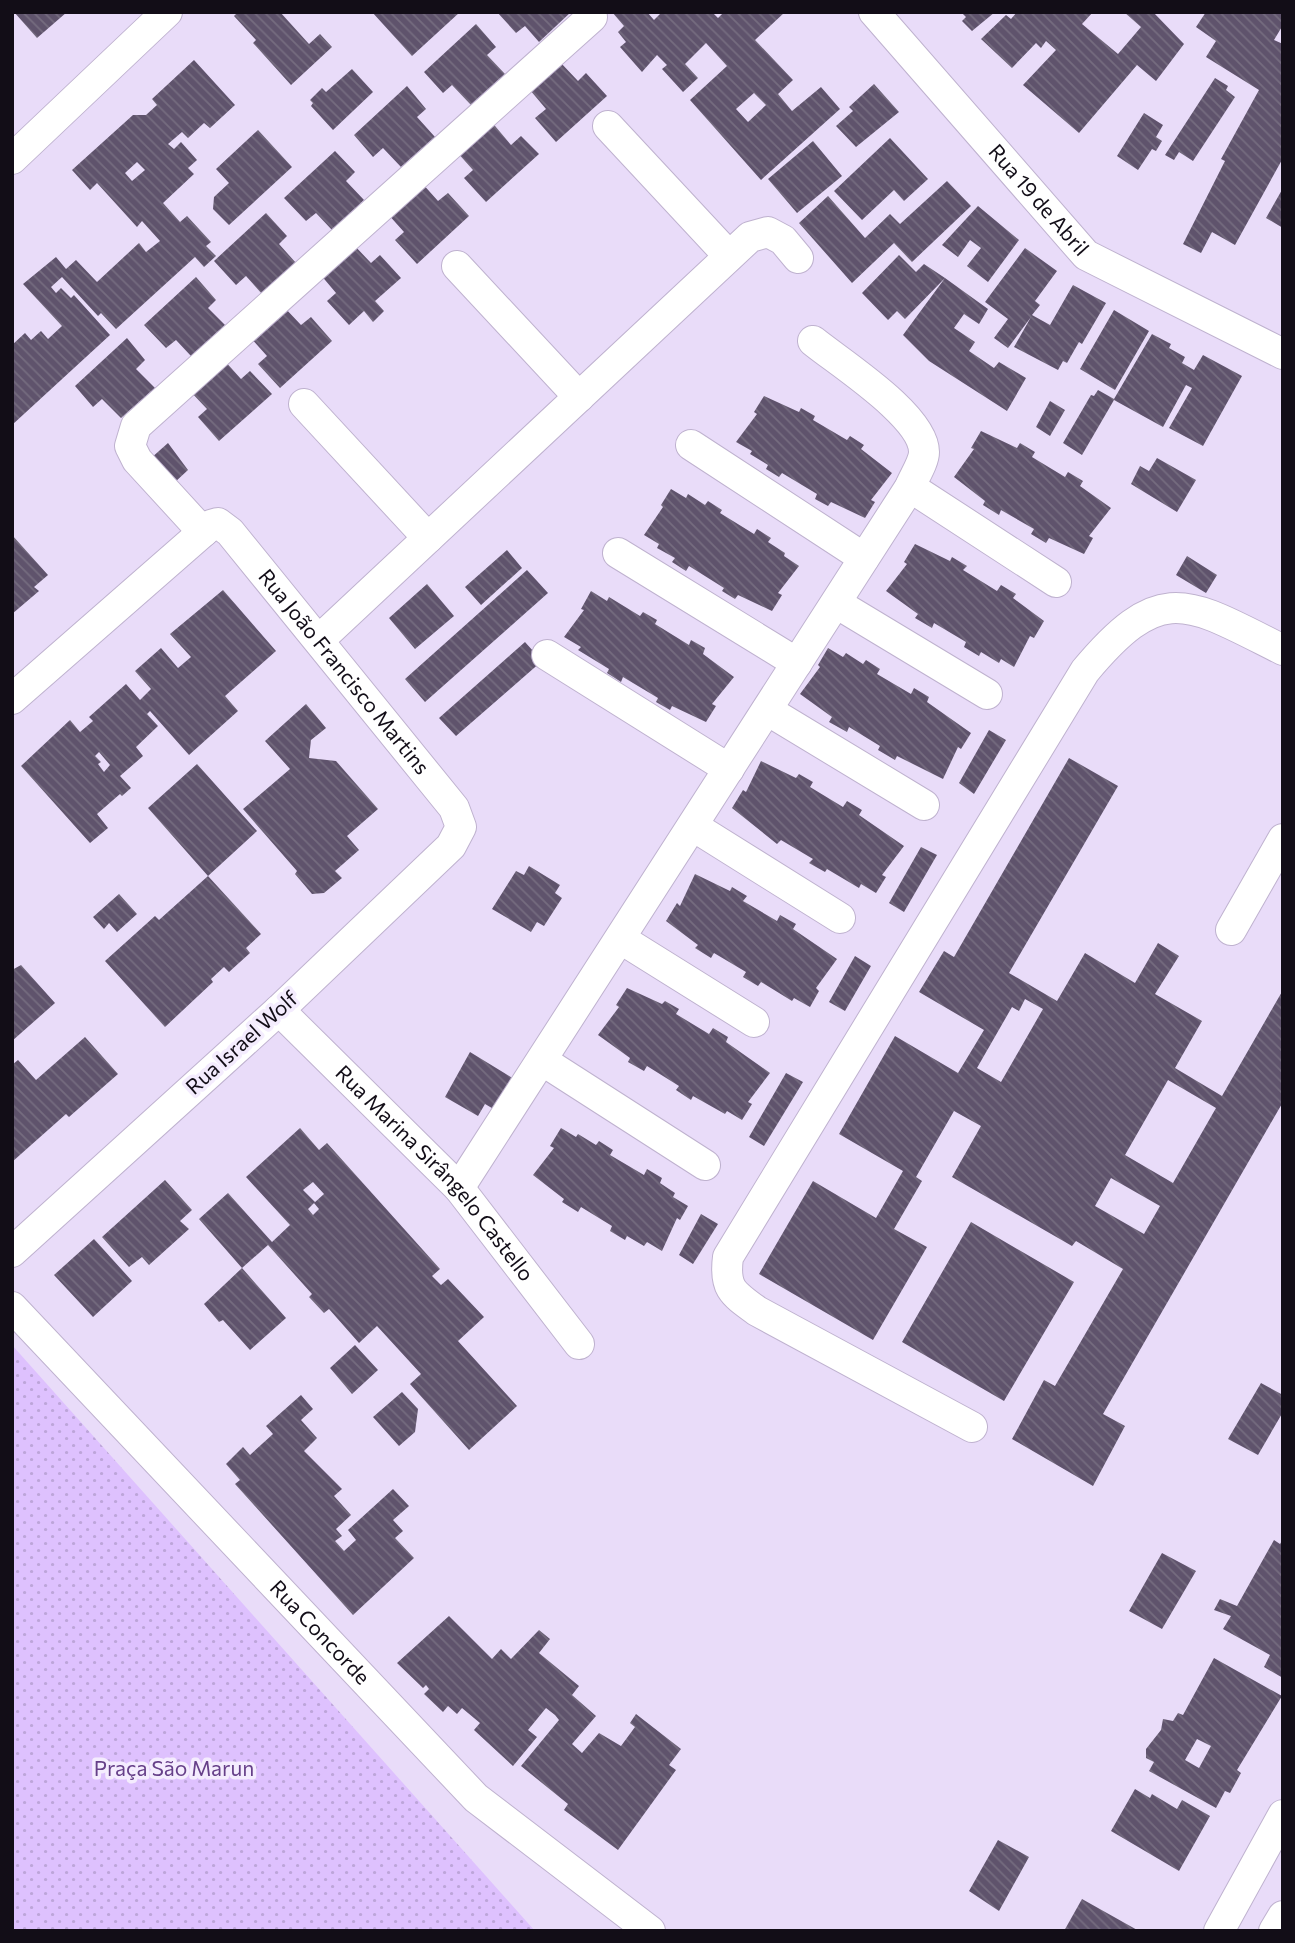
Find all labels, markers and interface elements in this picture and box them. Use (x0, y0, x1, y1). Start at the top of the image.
street label: Rua 19 de Abril (984, 139, 1095, 260)
street label: Rua João Francisco Martins (254, 563, 436, 779)
street label: Rua Israel Wolf (180, 985, 303, 1099)
street label: Rua Marina Sirângelo Castello (331, 1059, 540, 1285)
street label: Rua Concorde (266, 1574, 376, 1689)
park label: Praça São Marun (94, 1755, 254, 1780)

